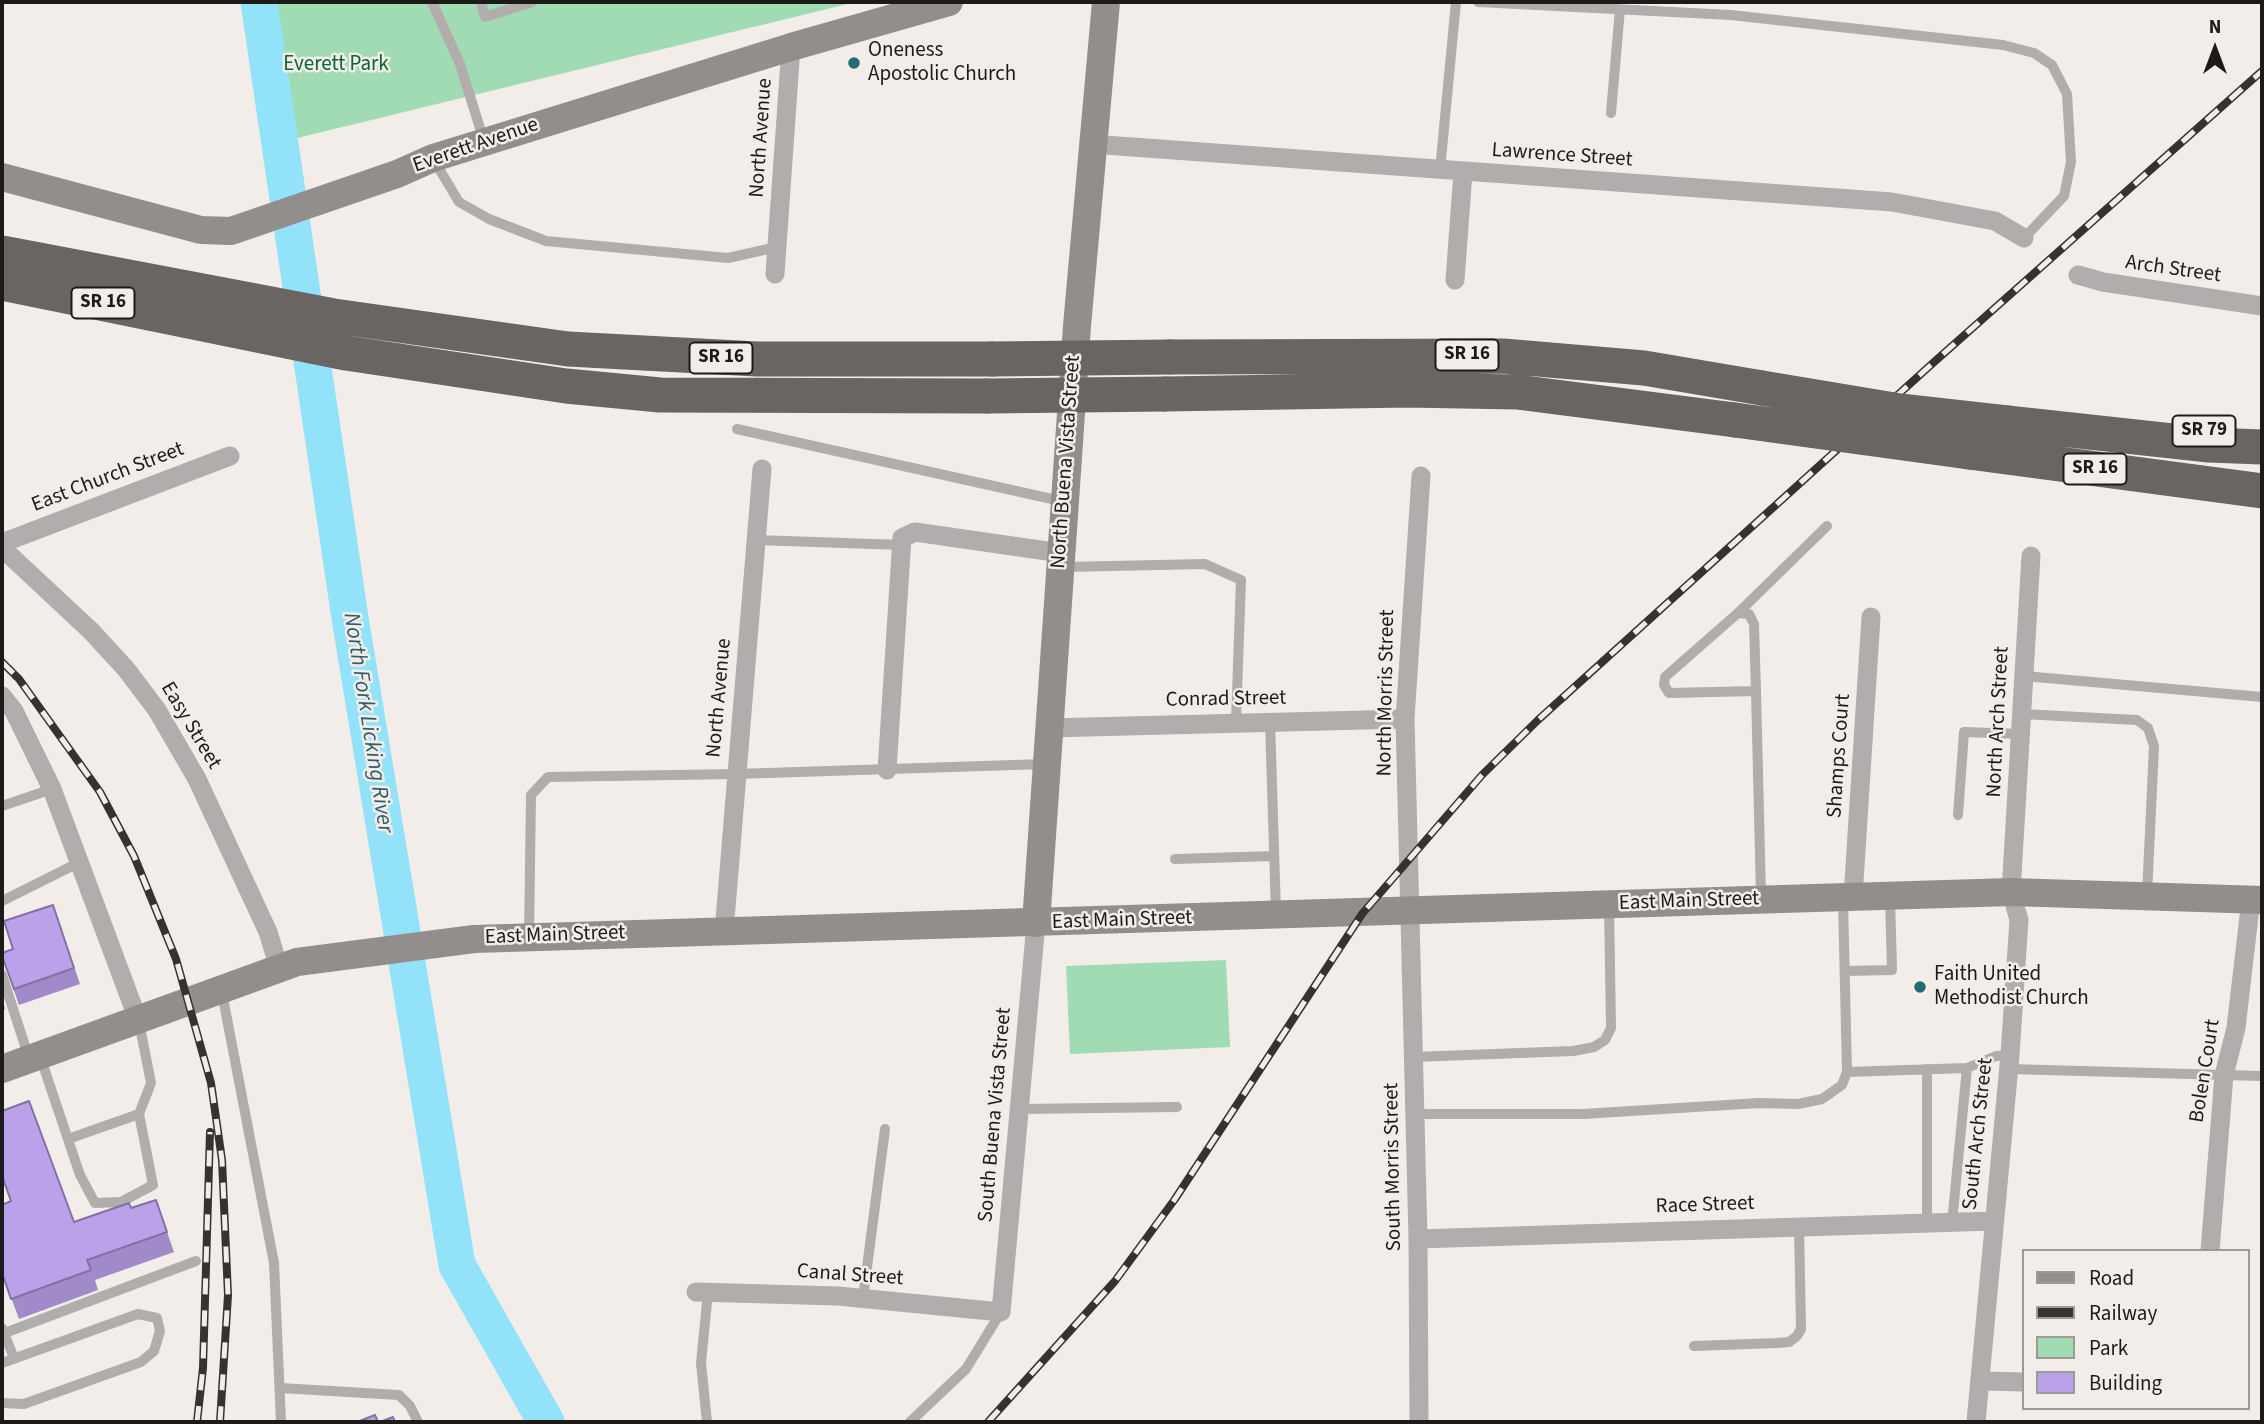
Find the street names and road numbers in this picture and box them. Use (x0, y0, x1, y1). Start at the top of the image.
street label: North Avenue (745, 77, 779, 199)
street label: Everett Avenue (410, 113, 542, 179)
street label: Lawrence Street (1491, 139, 1633, 173)
street label: Arch Street (2124, 251, 2222, 289)
road number: SR 16 (72, 288, 134, 318)
road number: SR 16 (1436, 340, 1498, 370)
road number: SR 16 (690, 342, 752, 374)
street label: North Buena Vista Street (1047, 354, 1087, 570)
road number: SR 79 (2172, 416, 2236, 446)
street label: East Church Street (28, 437, 188, 519)
road number: SR 16 (2064, 454, 2126, 484)
street label: North Morris Street (1373, 609, 1401, 777)
street label: North Avenue (702, 637, 738, 759)
street label: North Arch Street (1982, 646, 2016, 798)
street label: Easy Street (154, 678, 226, 774)
street label: Conrad Street (1165, 686, 1287, 714)
street label: Shamps Court (1823, 693, 1857, 819)
street label: East Main Street (1618, 887, 1760, 917)
street label: East Main Street (1051, 906, 1193, 936)
street label: East Main Street (484, 921, 626, 951)
street label: South Buena Vista Street (974, 1007, 1018, 1223)
street label: Bolen Court (2185, 1017, 2227, 1125)
street label: South Arch Street (1958, 1057, 2000, 1211)
street label: South Morris Street (1380, 1082, 1408, 1252)
street label: Race Street (1655, 1192, 1755, 1220)
street label: Canal Street (796, 1260, 904, 1292)

